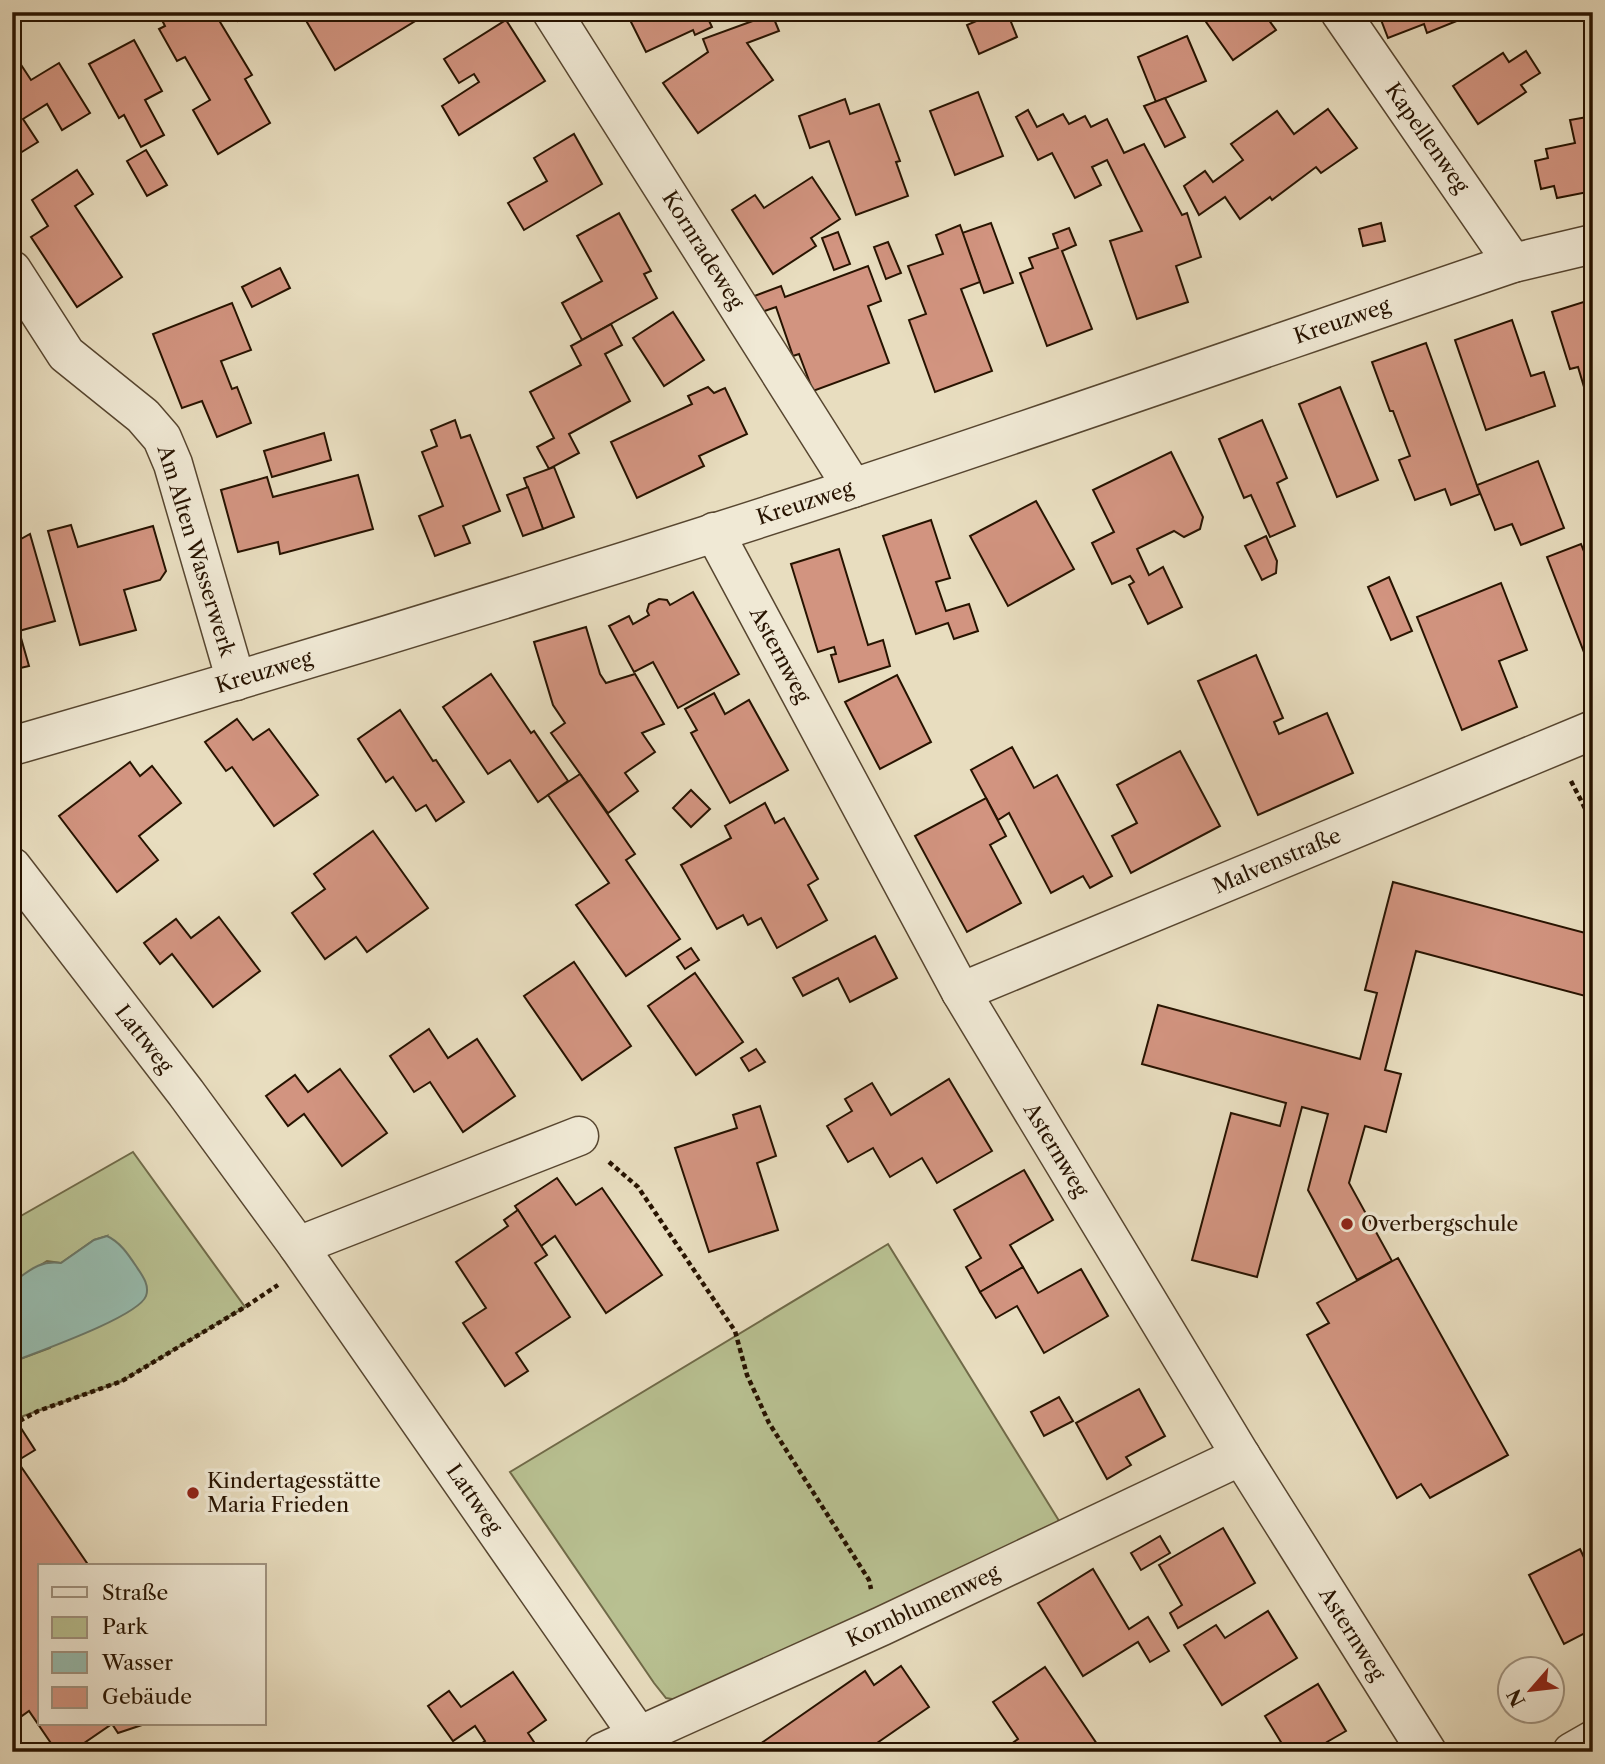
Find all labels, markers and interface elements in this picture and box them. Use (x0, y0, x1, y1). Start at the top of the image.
street label: Kapellenweg (1380, 78, 1475, 198)
street label: Kornradeweg (657, 186, 750, 314)
street label: Kreuzweg (1290, 292, 1394, 349)
street label: Am Alten Wasserwerk (152, 441, 241, 660)
street label: Kreuzweg (753, 475, 857, 530)
street label: Asternweg (744, 602, 817, 708)
street label: Kreuzweg (212, 645, 316, 698)
street label: Malvenstraße (1209, 822, 1344, 899)
street label: Lattweg (110, 1000, 179, 1078)
street label: Asternweg (1018, 1097, 1095, 1202)
place label: Overbergschule (1361, 1211, 1518, 1236)
marker: Overbergschule (1339, 1216, 1355, 1232)
street label: Lattweg (441, 1459, 508, 1539)
place label: Kindertagesstätte Maria Frieden (207, 1468, 381, 1517)
marker: Kindertagesstätte Maria Frieden (185, 1485, 201, 1501)
street label: Kornblumenweg (842, 1559, 1004, 1652)
legend (38, 1564, 266, 1726)
text: Straße (102, 1580, 168, 1605)
street label: Asternweg (1314, 1582, 1391, 1686)
text: Park (102, 1614, 148, 1639)
text: Wasser (101, 1650, 173, 1675)
north arrow (1496, 1656, 1566, 1726)
text: Gebäude (102, 1684, 192, 1709)
text: N (1502, 1685, 1530, 1710)

